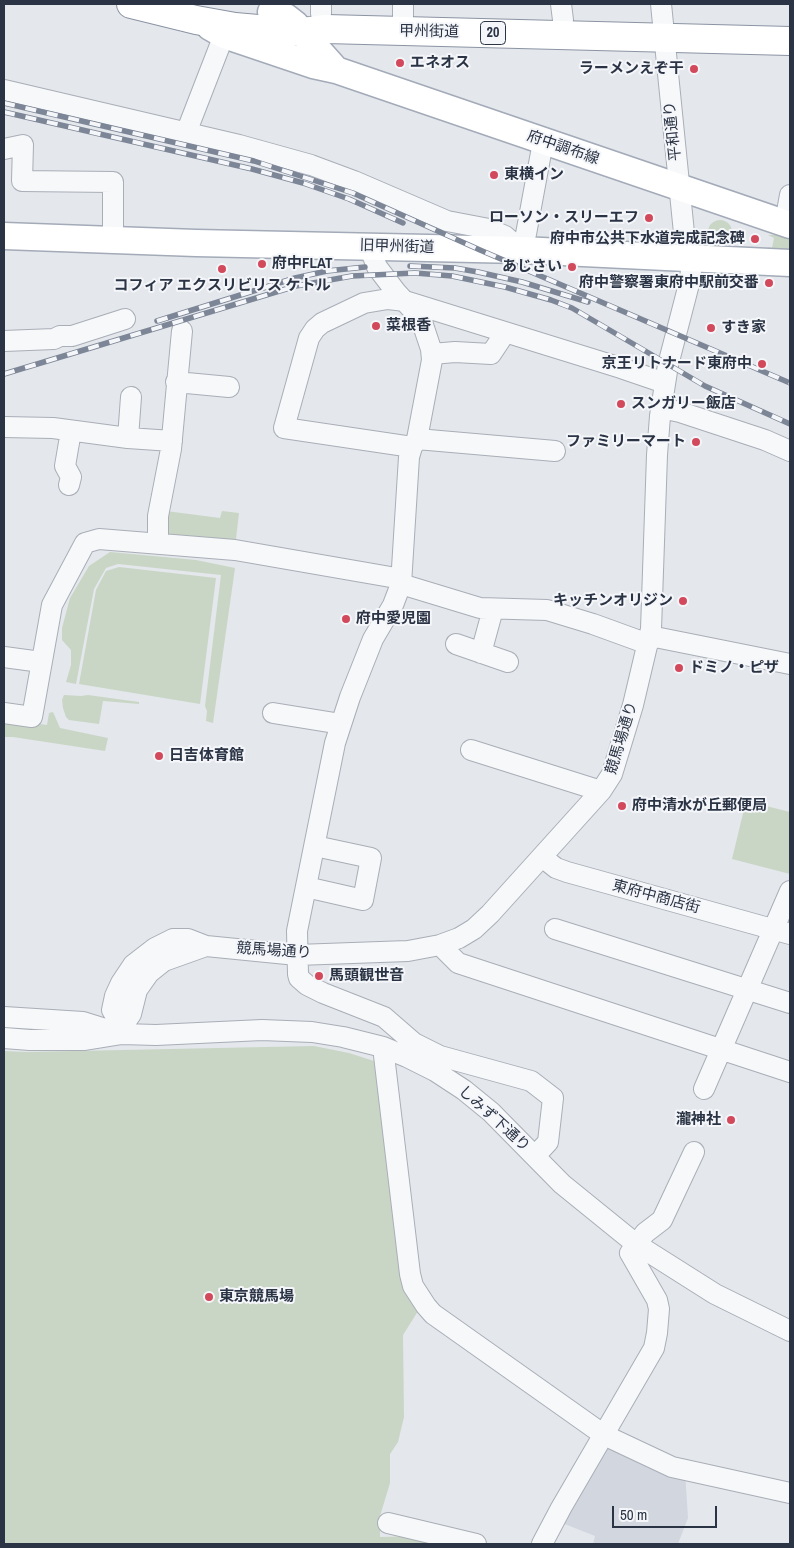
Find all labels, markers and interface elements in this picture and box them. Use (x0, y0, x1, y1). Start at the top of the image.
street label: 甲州街道 (399, 22, 459, 42)
road number: 20 (480, 22, 506, 44)
place label: エネオス (410, 54, 470, 72)
marker: エネオス (394, 57, 406, 69)
place label: ラーメンえぞ干 (579, 60, 684, 78)
marker: ラーメンえぞ干 (688, 63, 700, 75)
street label: 平和通り (661, 100, 685, 162)
street label: 府中調布線 (525, 127, 601, 169)
place label: 東横イン (504, 166, 564, 184)
marker: 東横イン (488, 169, 500, 181)
place label: ローソン・スリーエフ (489, 209, 639, 227)
marker: ローソン・スリーエフ (643, 212, 655, 224)
place label: 府中市公共下水道完成記念碑 (550, 230, 745, 248)
marker: 府中市公共下水道完成記念碑 (749, 233, 761, 245)
street label: 旧甲州街道 (359, 237, 435, 257)
place label: 府中FLAT (272, 255, 333, 273)
marker: 府中FLAT (256, 258, 268, 270)
place label: あじさい (502, 258, 562, 276)
marker: あじさい (566, 261, 578, 273)
marker: コフィア エクスリビリス ケトル (216, 263, 228, 275)
place label: 府中警察署東府中駅前交番 (579, 274, 759, 292)
place label: コフィア エクスリビリス ケトル (114, 277, 330, 295)
marker: 府中警察署東府中駅前交番 (763, 277, 775, 289)
place label: 菜根香 (386, 317, 431, 335)
place label: すき家 (721, 319, 766, 337)
marker: 菜根香 (370, 320, 382, 332)
marker: すき家 (705, 322, 717, 334)
place label: 京王リトナード東府中 (602, 355, 752, 373)
marker: 京王リトナード東府中 (756, 358, 768, 370)
place label: スンガリー飯店 (631, 395, 736, 413)
marker: スンガリー飯店 (615, 398, 627, 410)
place label: ファミリーマート (566, 433, 686, 451)
marker: ファミリーマート (690, 436, 702, 448)
place label: キッチンオリジン (553, 592, 673, 610)
marker: キッチンオリジン (677, 595, 689, 607)
place label: 府中愛児園 (356, 610, 431, 628)
marker: 府中愛児園 (340, 613, 352, 625)
place label: ドミノ・ピザ (689, 659, 779, 677)
marker: ドミノ・ピザ (673, 662, 685, 674)
street label: 競馬場通り (602, 700, 642, 776)
place label: 日吉体育館 (169, 747, 244, 765)
marker: 日吉体育館 (153, 750, 165, 762)
place label: 府中清水が丘郵便局 (632, 797, 767, 815)
marker: 府中清水が丘郵便局 (616, 800, 628, 812)
street label: 東府中商店街 (610, 877, 702, 917)
street label: 競馬場通り (236, 939, 312, 963)
place label: 馬頭観世音 (329, 967, 404, 985)
marker: 馬頭観世音 (313, 970, 325, 982)
street label: しみず下通り (455, 1082, 533, 1156)
place label: 瀧神社 (676, 1111, 721, 1129)
marker: 瀧神社 (725, 1114, 737, 1126)
place label: 東京競馬場 (219, 1288, 294, 1306)
marker: 東京競馬場 (203, 1291, 215, 1303)
scale bar (614, 1496, 719, 1528)
text: 50 m (620, 1504, 647, 1525)

